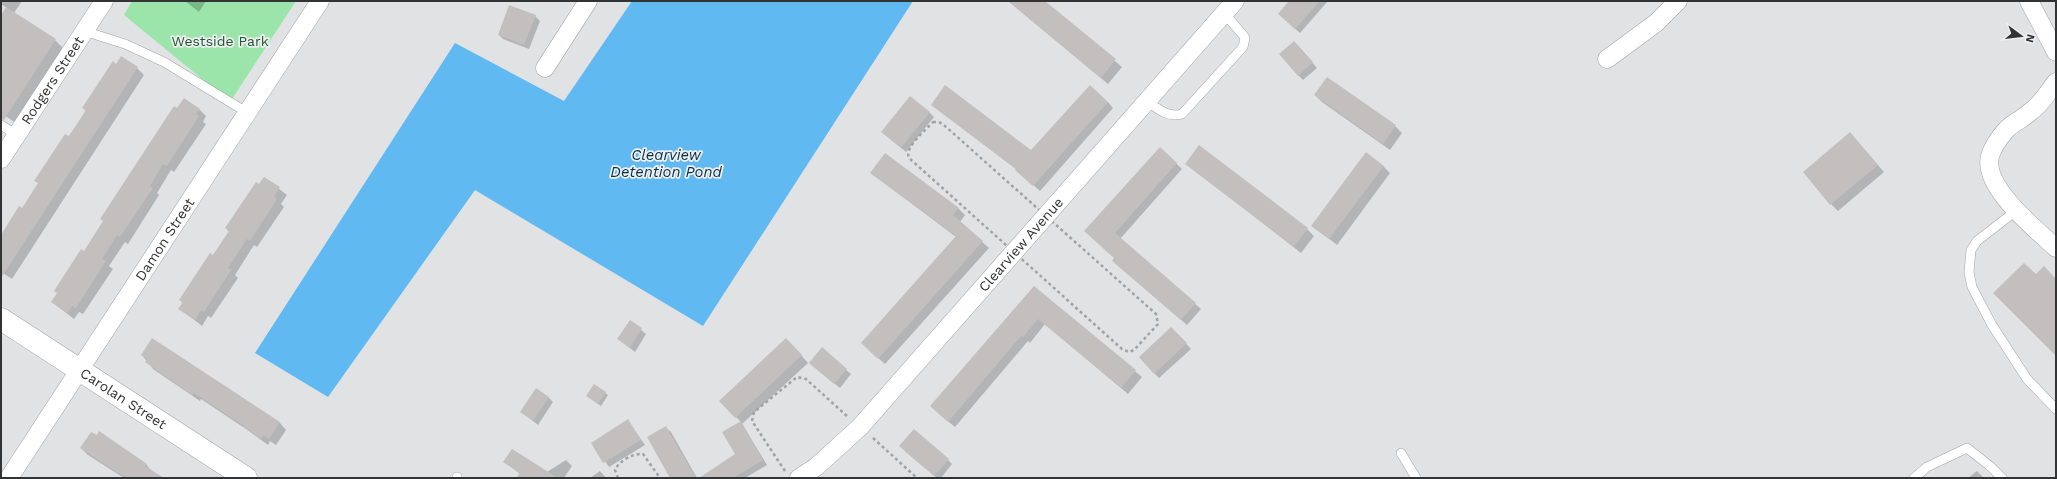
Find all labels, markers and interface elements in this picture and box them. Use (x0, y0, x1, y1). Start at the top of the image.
north arrow (2001, 16, 2041, 56)
street label: Rodgers Street (18, 33, 87, 127)
park label: Westside Park (171, 33, 269, 49)
text: N (2023, 33, 2038, 44)
water label: Clearview Detention Pond (610, 146, 722, 181)
street label: Clearview Avenue (975, 194, 1066, 295)
street label: Damon Street (132, 195, 197, 284)
street label: Carolan Street (77, 365, 170, 432)

